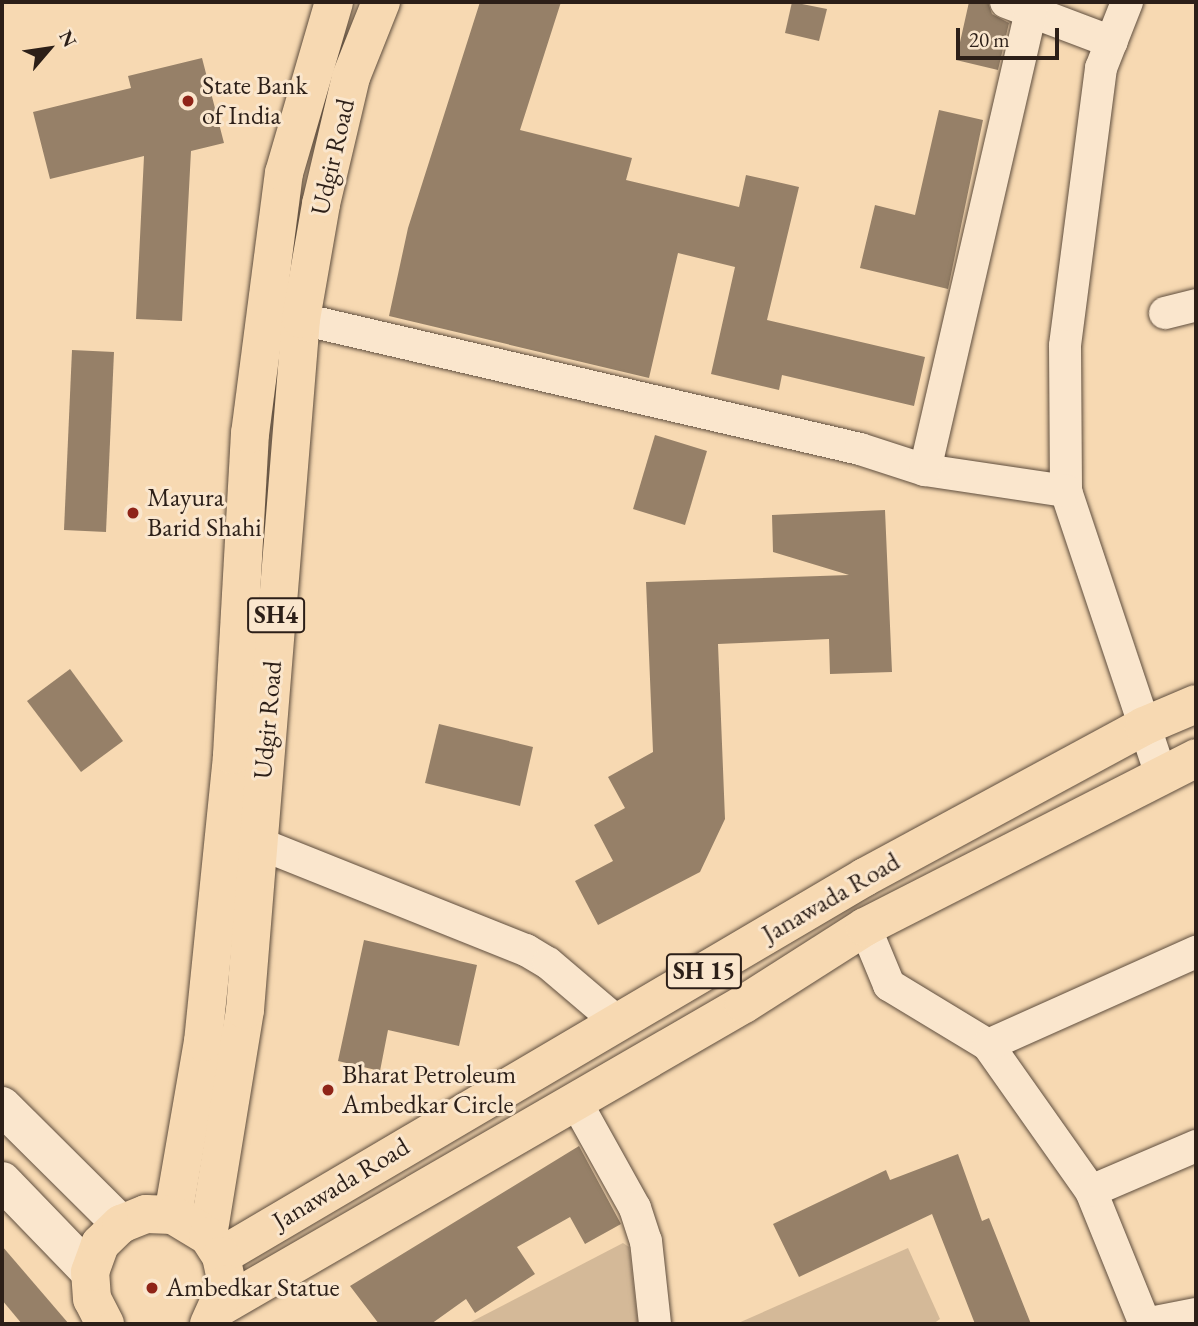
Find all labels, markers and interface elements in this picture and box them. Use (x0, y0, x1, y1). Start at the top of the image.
north arrow (14, 14, 84, 84)
scale bar (960, 14, 1063, 58)
text: N (53, 26, 82, 51)
text: 20 m (969, 26, 1010, 53)
place label: State Bank of India (202, 70, 308, 132)
marker: State Bank of India (180, 93, 196, 109)
street label: Udgir Road (304, 96, 362, 218)
place label: Mayura Barid Shahi (147, 482, 262, 544)
marker: Mayura Barid Shahi (125, 505, 141, 521)
road number: SH4 (246, 594, 306, 636)
street label: Udgir Road (247, 660, 289, 780)
street label: Janawada Road (757, 846, 905, 950)
road number: SH 15 (666, 951, 742, 992)
place label: Bharat Petroleum Ambedkar Circle (342, 1059, 516, 1120)
marker: Bharat Petroleum Ambedkar Circle (320, 1082, 336, 1098)
street label: Janawada Road (267, 1131, 415, 1237)
place label: Ambedkar Statue (166, 1272, 340, 1304)
marker: Ambedkar Statue (144, 1280, 160, 1296)

